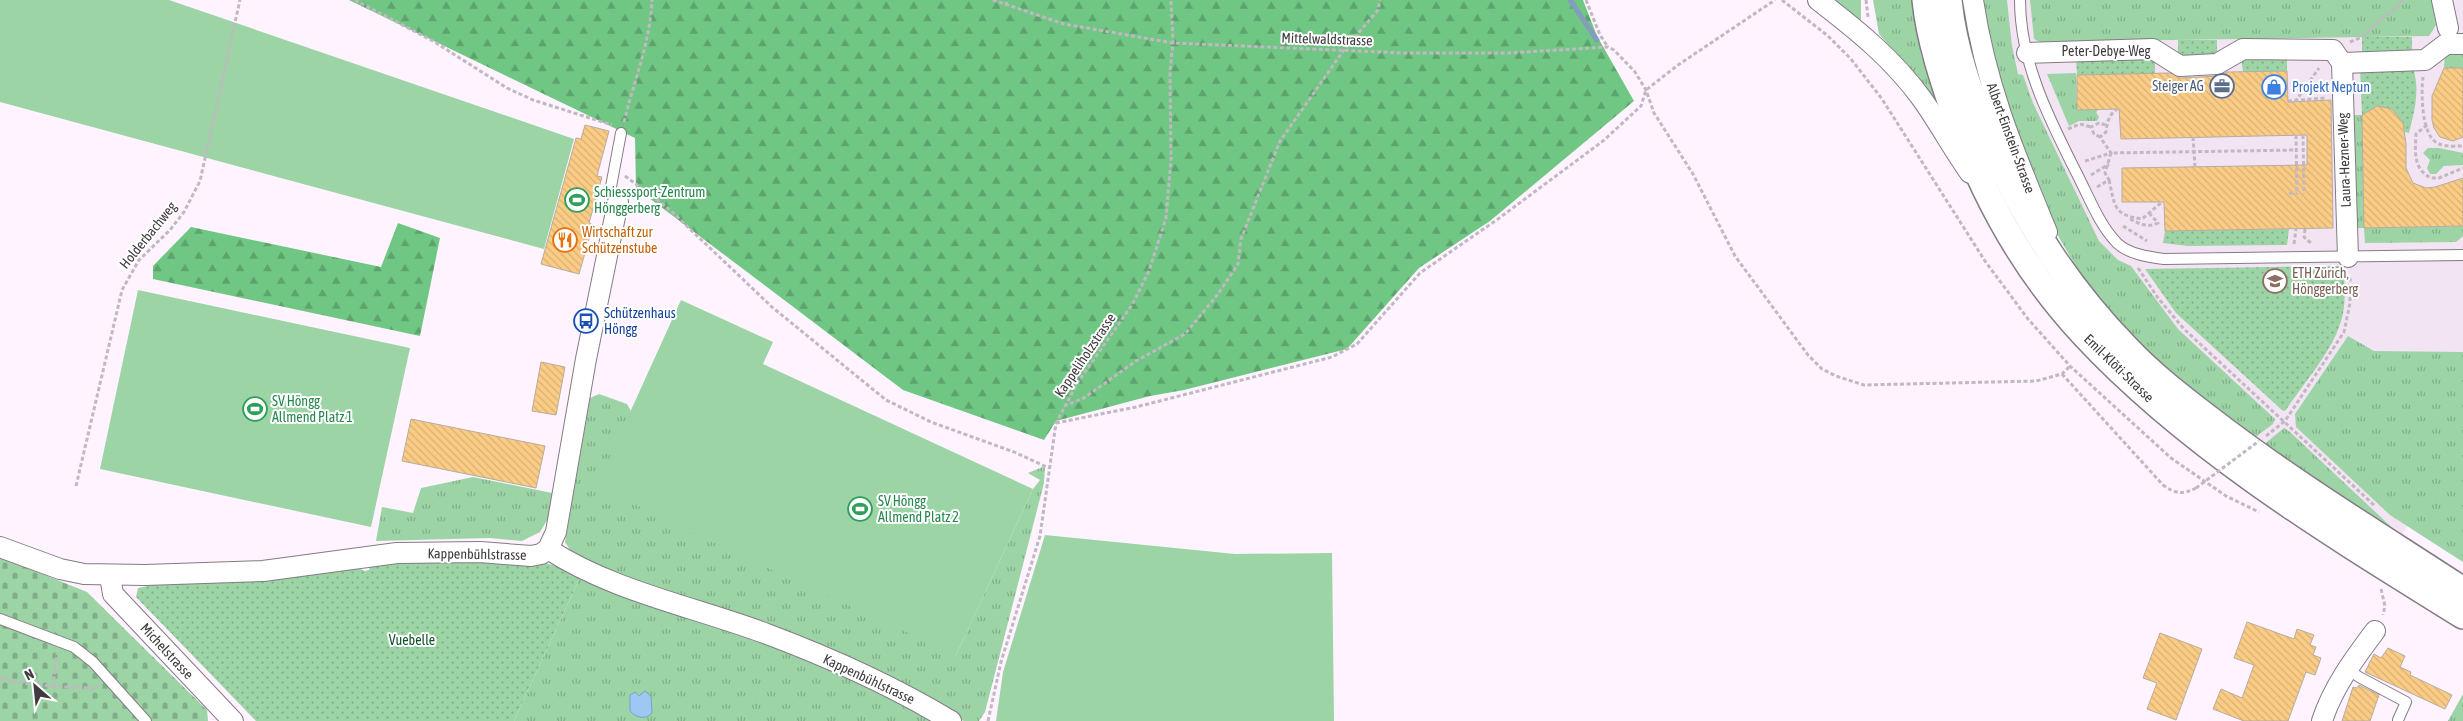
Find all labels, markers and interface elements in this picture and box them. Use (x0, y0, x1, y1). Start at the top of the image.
street label: Mittelwaldstrasse (1281, 29, 1373, 49)
street label: Peter-Debye-Weg (2061, 43, 2151, 59)
office icon: Steiger AG (2209, 73, 2235, 99)
shop icon: Projekt Neptun (2261, 74, 2287, 100)
place label: Steiger AG (2152, 78, 2204, 94)
place label: Projekt Neptun (2292, 79, 2370, 95)
street label: Albert-Einstein-Strasse (1984, 81, 2038, 195)
street label: Laura-Hezner-Weg (2334, 112, 2354, 208)
place label: Schiesssport-Zentrum Hönggerberg (594, 184, 705, 216)
sports icon: Schiesssport-Zentrum Hönggerberg (564, 187, 590, 213)
street label: Holderbachweg (116, 198, 180, 272)
place label: Wirtschaft zur Schützenstube (582, 224, 657, 256)
restaurant icon: Wirtschaft zur Schützenstube (552, 227, 578, 253)
place label: ETH Zürich, Hönggerberg (2292, 265, 2358, 297)
school or university icon: ETH Zürich, Hönggerberg (2262, 268, 2288, 294)
place label: Schützenhaus Höngg (604, 305, 676, 337)
bus stop icon: Schützenhaus Höngg (573, 308, 599, 334)
street label: Kappeliholzstrasse (1051, 310, 1119, 400)
street label: Emil-Klöti-Strasse (2081, 331, 2157, 405)
place label: SV Höngg Allmend Platz 1 (272, 393, 353, 425)
sports icon: SV Höngg Allmend Platz 1 (242, 396, 268, 422)
place label: SV Höngg Allmend Platz 2 (878, 493, 959, 525)
sports icon: SV Höngg Allmend Platz 2 (847, 496, 873, 522)
street label: Kappenbühlstrasse (427, 545, 527, 563)
street label: Michelstrasse (137, 620, 197, 682)
park label: Vuebelle (389, 632, 435, 648)
street label: Kappenbühlstrasse (821, 651, 917, 707)
north arrow (10, 661, 60, 711)
text: N (22, 665, 36, 683)

